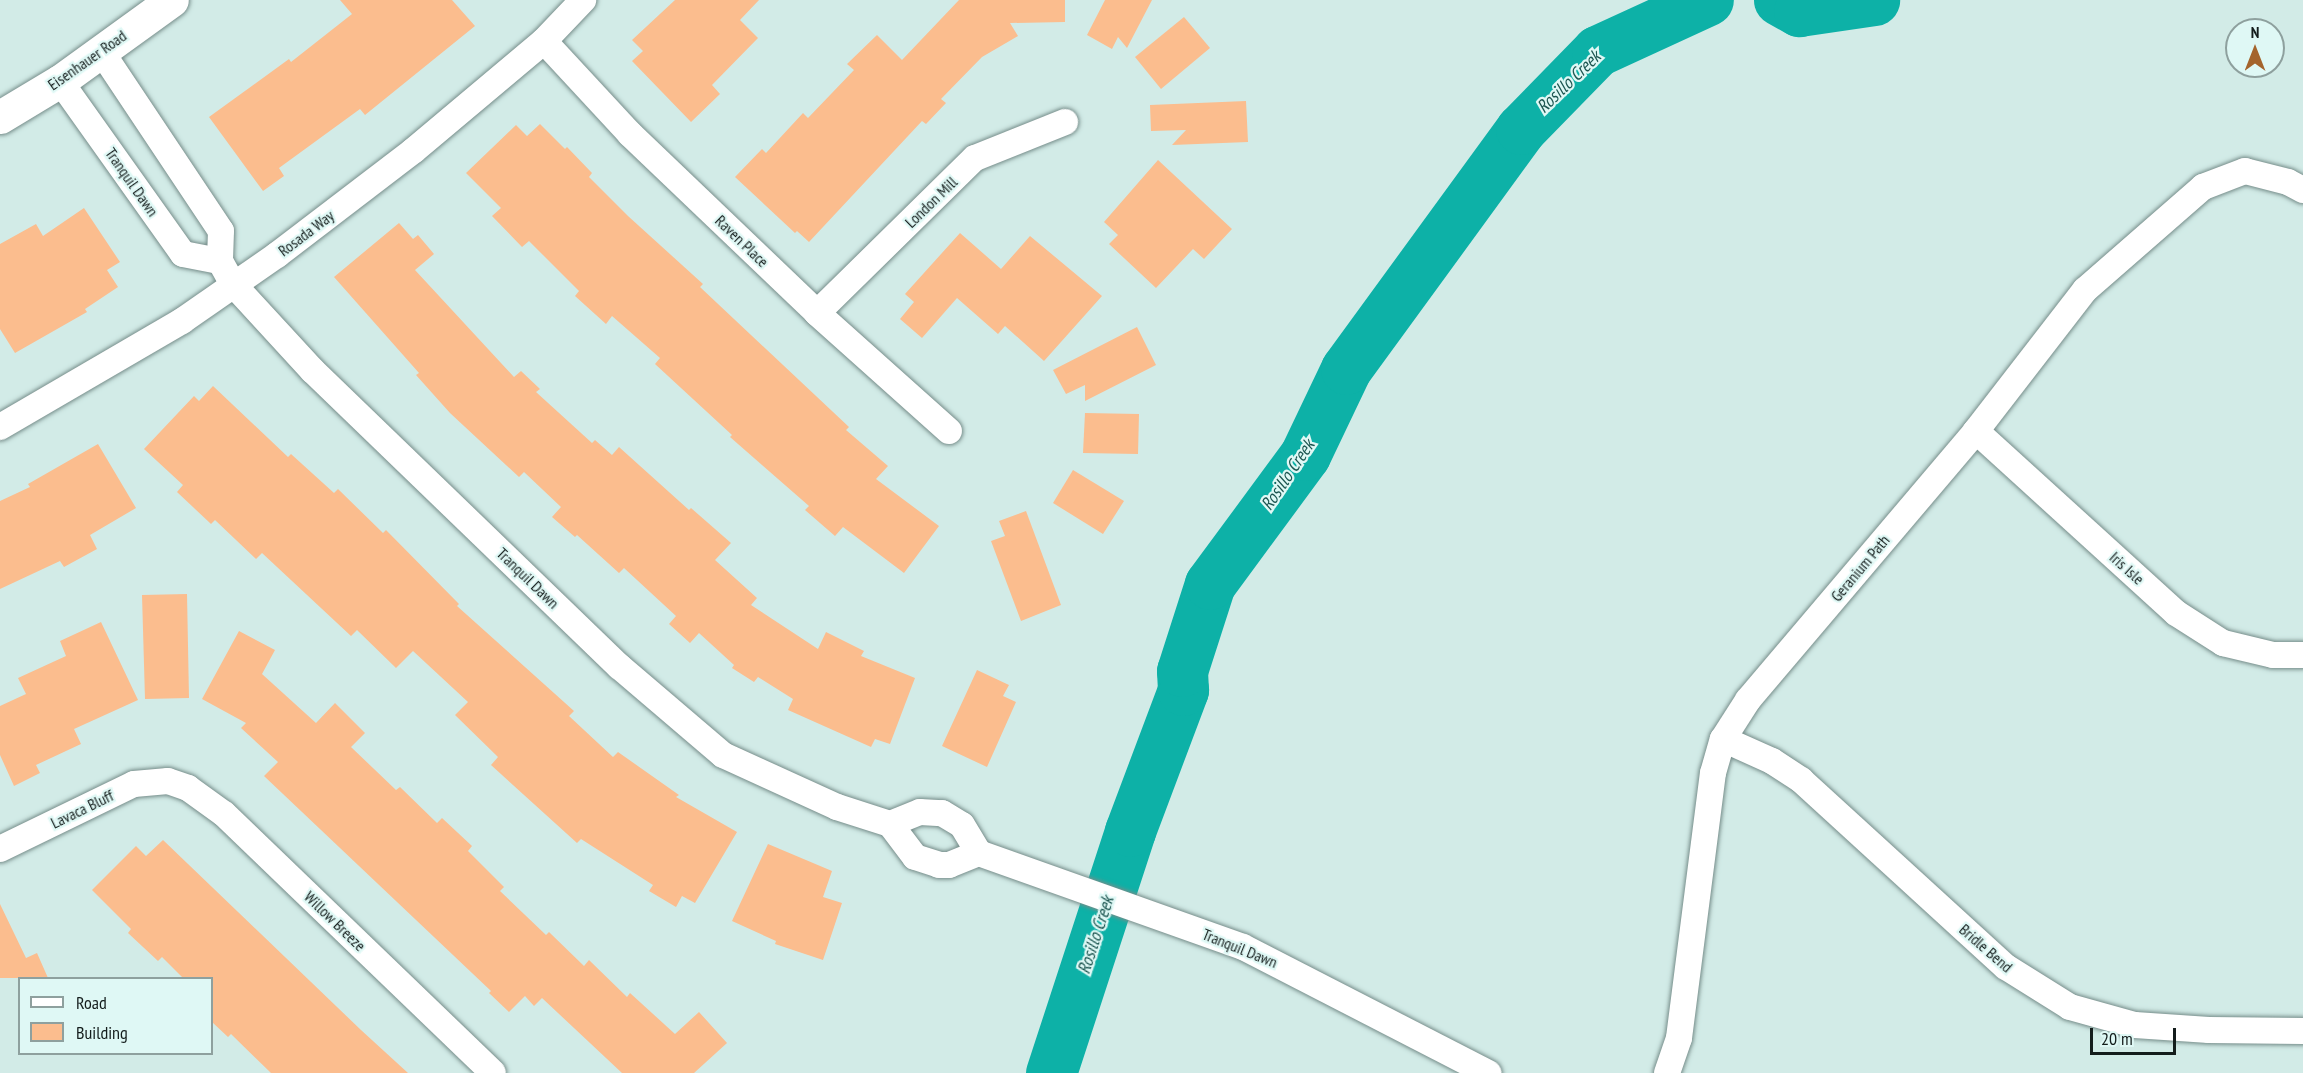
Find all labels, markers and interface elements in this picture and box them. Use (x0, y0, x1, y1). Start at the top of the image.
north arrow (2225, 18, 2285, 78)
text: N (2251, 22, 2259, 42)
street label: Eisenhauer Road (44, 26, 130, 94)
water label: Rosillo Creek (1533, 46, 1605, 118)
street label: Tranquil Dawn (101, 144, 163, 220)
street label: London Mill (901, 172, 961, 232)
street label: Rosada Way (274, 206, 338, 260)
street label: Raven Place (711, 211, 773, 271)
water label: Rosillo Creek (1257, 436, 1319, 514)
street label: Geranium Path (1827, 531, 1893, 605)
street label: Tranquil Dawn (493, 544, 563, 612)
street label: Iris Isle (2106, 548, 2148, 588)
street label: Lavaca Bluff (48, 786, 116, 832)
street label: Willow Breeze (300, 887, 370, 955)
water label: Rosillo Creek (1073, 893, 1119, 977)
street label: Bridle Bend (1955, 920, 2017, 976)
street label: Tranquil Dawn (1200, 924, 1280, 972)
legend (18, 977, 213, 1055)
text: Road (76, 991, 107, 1014)
scale bar (2093, 1016, 2178, 1054)
text: Building (76, 1021, 128, 1044)
text: 20 m (2101, 1027, 2133, 1050)

